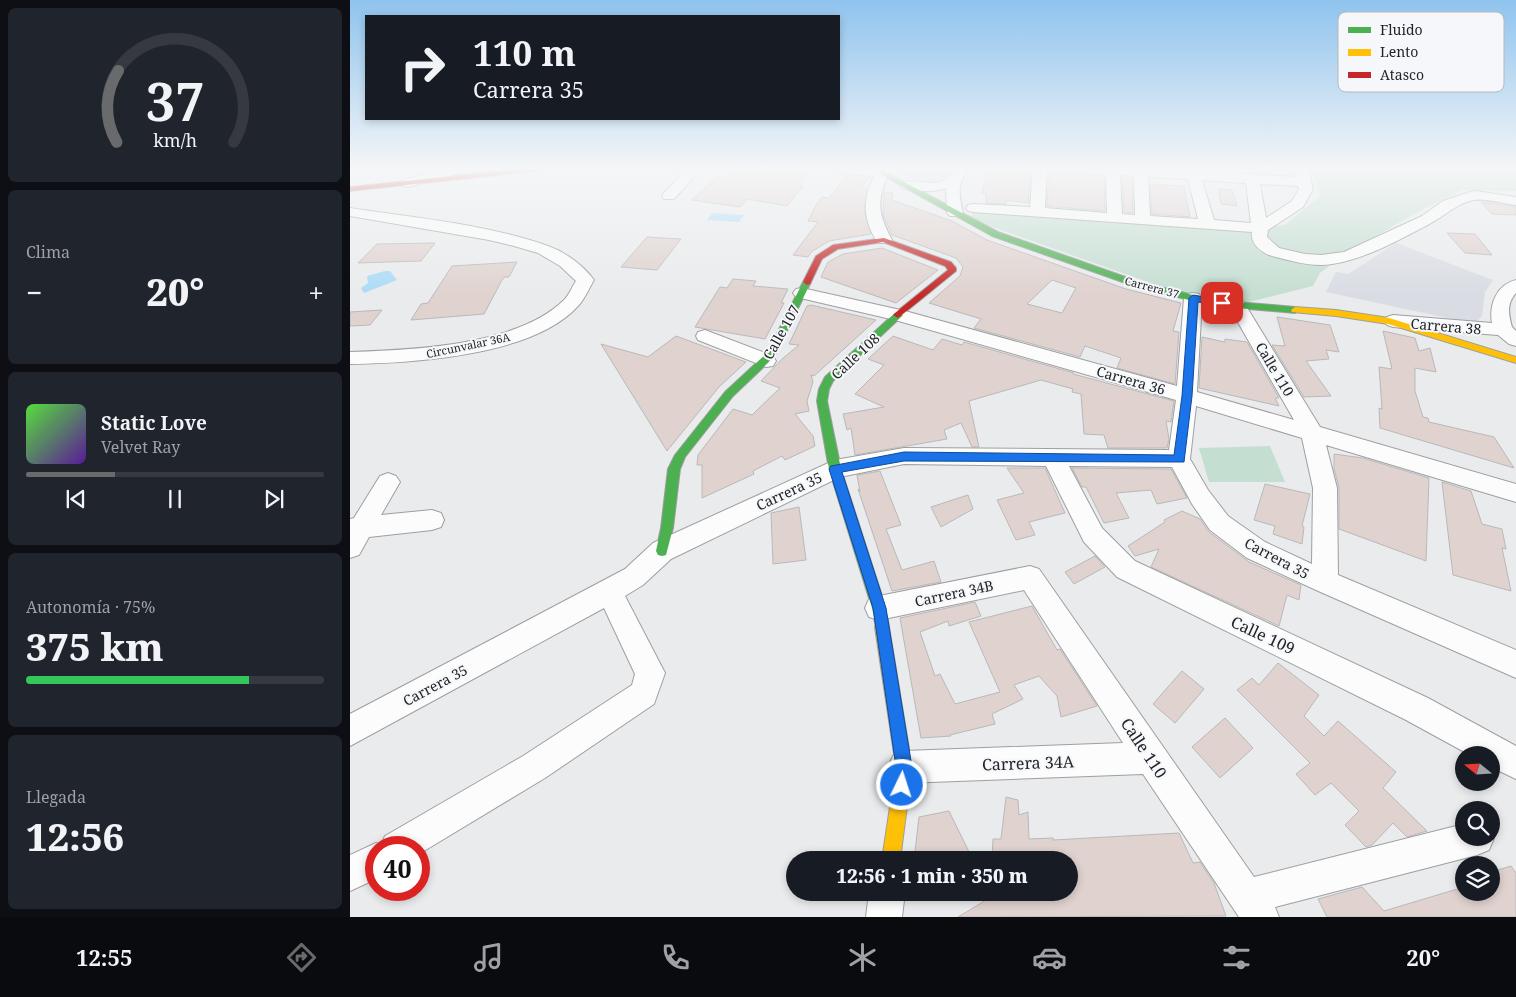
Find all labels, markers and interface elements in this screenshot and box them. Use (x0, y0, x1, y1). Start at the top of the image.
legend (1338, 12, 1504, 92)
text: Fluido (1380, 20, 1423, 39)
text: 110 m (473, 29, 576, 76)
icon: right (390, 35, 455, 100)
text: Lento (1380, 42, 1418, 61)
text: 37 (146, 65, 204, 136)
text: Atasco (1380, 65, 1424, 84)
text: Carrera 35 (473, 74, 584, 104)
text: km/h (153, 128, 197, 152)
text: Clima (26, 241, 70, 263)
text: 20° (146, 265, 204, 317)
text: − (26, 273, 42, 311)
text: + (308, 273, 324, 311)
street label: Carrera 37 (1123, 273, 1181, 301)
pin (1201, 282, 1243, 324)
icon: arrive (1208, 289, 1236, 317)
street label: Calle 107 (758, 301, 804, 363)
street label: Carrera 38 (1410, 313, 1482, 339)
street label: Circunvalar 36A (425, 329, 511, 361)
street label: Calle 108 (827, 329, 883, 383)
street label: Calle 110 (1251, 338, 1299, 400)
street label: Carrera 36 (1094, 361, 1168, 399)
text: Static Love (101, 410, 207, 436)
text: Velvet Ray (101, 436, 180, 458)
street label: Carrera 35 (753, 467, 825, 515)
icon: previous (62, 485, 90, 513)
icon: pause (161, 485, 189, 513)
icon: next (260, 485, 288, 513)
street label: Carrera 35 (1241, 533, 1313, 583)
street label: Carrera 34B (913, 575, 995, 611)
text: Autonomía · 75% (26, 596, 155, 618)
street label: Calle 109 (1227, 611, 1299, 659)
text: 375 km (26, 620, 164, 672)
street label: Carrera 35 (399, 660, 471, 710)
street label: Calle 110 (1116, 714, 1172, 783)
north arrow (1455, 746, 1500, 791)
map controls (1455, 746, 1500, 901)
street label: Carrera 34A (982, 750, 1075, 776)
position arrow (875, 758, 927, 810)
text: Llegada (26, 786, 86, 808)
button: search (1455, 801, 1500, 846)
text: 12:56 (26, 810, 124, 862)
speed limit sign: 40 (365, 836, 430, 901)
button: layers (1455, 856, 1500, 901)
text: 12:56 · 1 min · 350 m (836, 863, 1028, 889)
icon: directions (284, 940, 319, 975)
icon: music (471, 940, 506, 975)
icon: phone (658, 940, 693, 975)
icon: climate (845, 940, 880, 975)
icon: car (1032, 940, 1067, 975)
icon: filters (1219, 940, 1254, 975)
text: 12:55 (76, 942, 132, 972)
text: 20° (1406, 942, 1440, 972)

